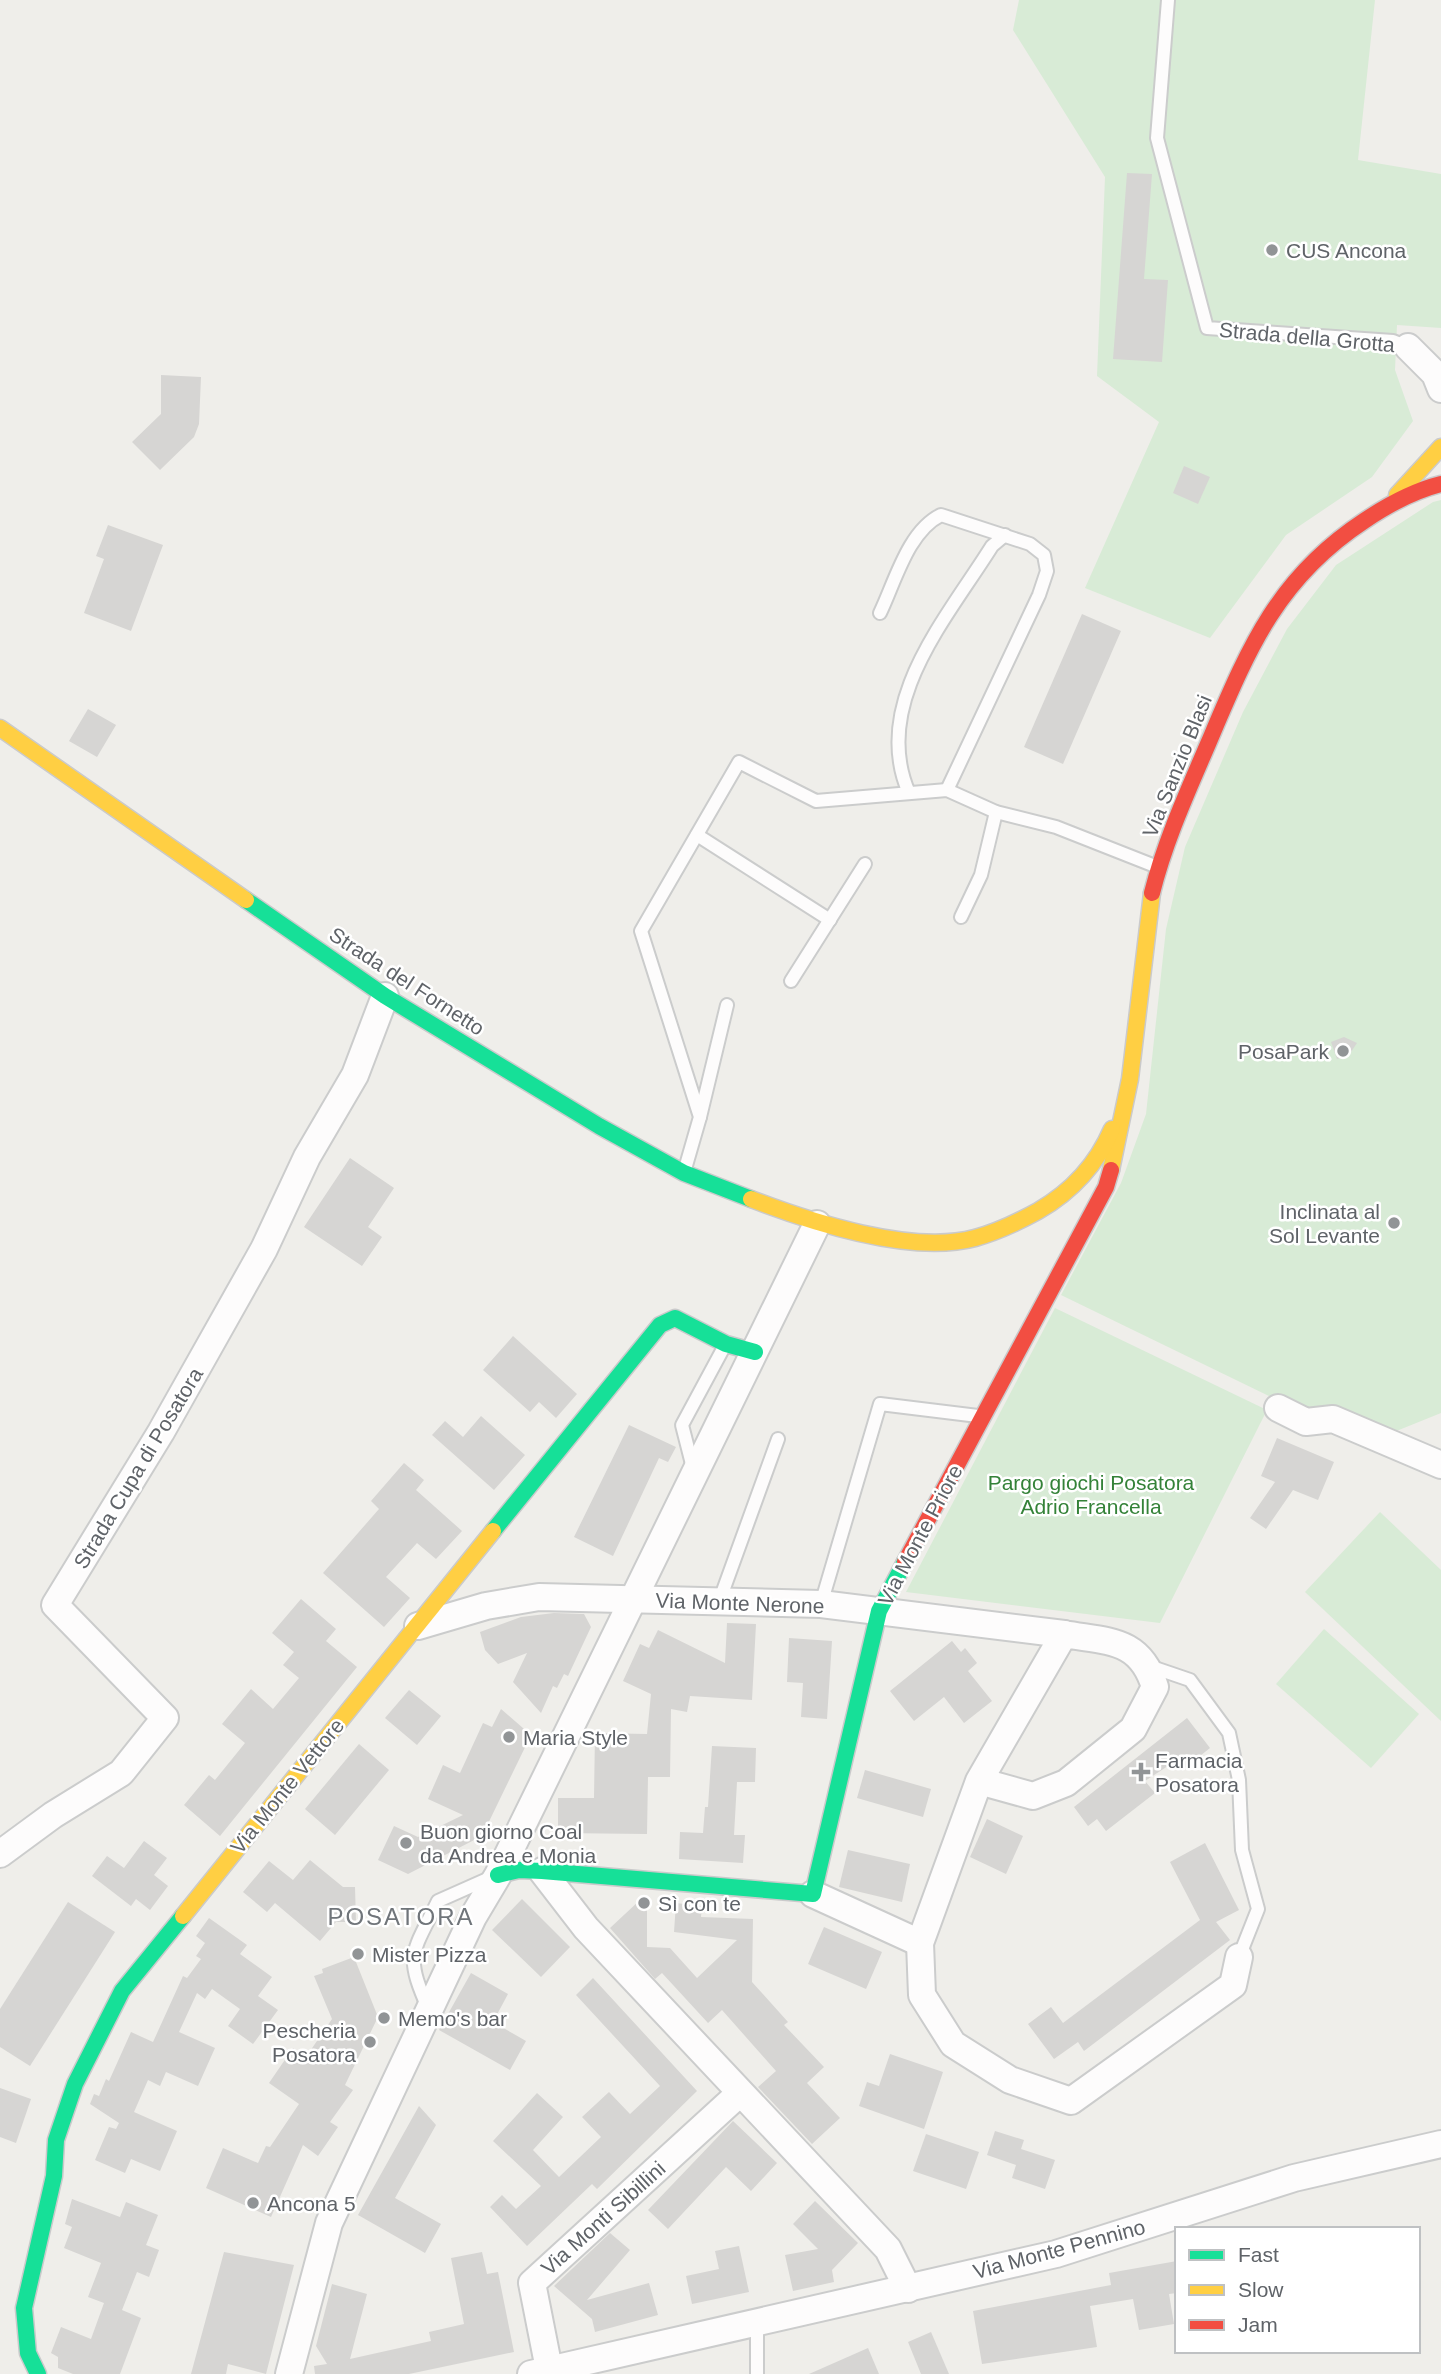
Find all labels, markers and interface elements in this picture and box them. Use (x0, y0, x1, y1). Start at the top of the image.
place label: CUS Ancona (1286, 239, 1407, 262)
marker: CUS Ancona (1264, 242, 1280, 258)
street label: Strada della Grotta (1218, 318, 1396, 356)
street label: Via Sanzio Blasi (1138, 692, 1216, 840)
street label: Strada del Fornetto (325, 922, 489, 1040)
place label: PosaPark (1238, 1040, 1329, 1063)
marker: PosaPark (1335, 1043, 1351, 1059)
place label: Inclinata al Sol Levante (1269, 1200, 1380, 1247)
marker: Inclinata al Sol Levante (1386, 1215, 1402, 1231)
street label: Strada Cupa di Posatora (69, 1363, 207, 1572)
street label: Via Monte Priore (873, 1461, 967, 1609)
park label: Pargo giochi Posatora Adrio Francella (988, 1471, 1195, 1518)
street label: Via Monte Nerone (655, 1589, 825, 1617)
street label: Via Monte Vettore (226, 1714, 348, 1858)
place label: Maria Style (523, 1726, 628, 1749)
marker: Maria Style (501, 1729, 517, 1745)
place label: Farmacia Posatora (1155, 1749, 1243, 1796)
marker: Farmacia Posatora (1133, 1764, 1149, 1780)
place label: Buon giorno Coal da Andrea e Monia (420, 1820, 597, 1867)
marker: Buon giorno Coal da Andrea e Monia (398, 1835, 414, 1851)
place label: Sì con te (658, 1892, 741, 1915)
marker: Sì con te (636, 1895, 652, 1911)
district label: POSATORA (327, 1903, 475, 1930)
place label: Mister Pizza (372, 1943, 487, 1966)
marker: Mister Pizza (350, 1946, 366, 1962)
place label: Memo's bar (398, 2007, 507, 2030)
marker: Memo's bar (376, 2010, 392, 2026)
place label: Pescheria Posatora (263, 2019, 356, 2066)
marker: Pescheria Posatora (362, 2034, 378, 2050)
street label: Via Monti Sibillini (536, 2156, 670, 2280)
place label: Ancona 5 (267, 2192, 356, 2215)
marker: Ancona 5 (245, 2195, 261, 2211)
street label: Via Monte Pennino (971, 2215, 1147, 2283)
legend (1175, 2227, 1420, 2353)
text: Fast (1238, 2243, 1279, 2266)
text: Slow (1238, 2278, 1284, 2301)
text: Jam (1238, 2313, 1278, 2336)

